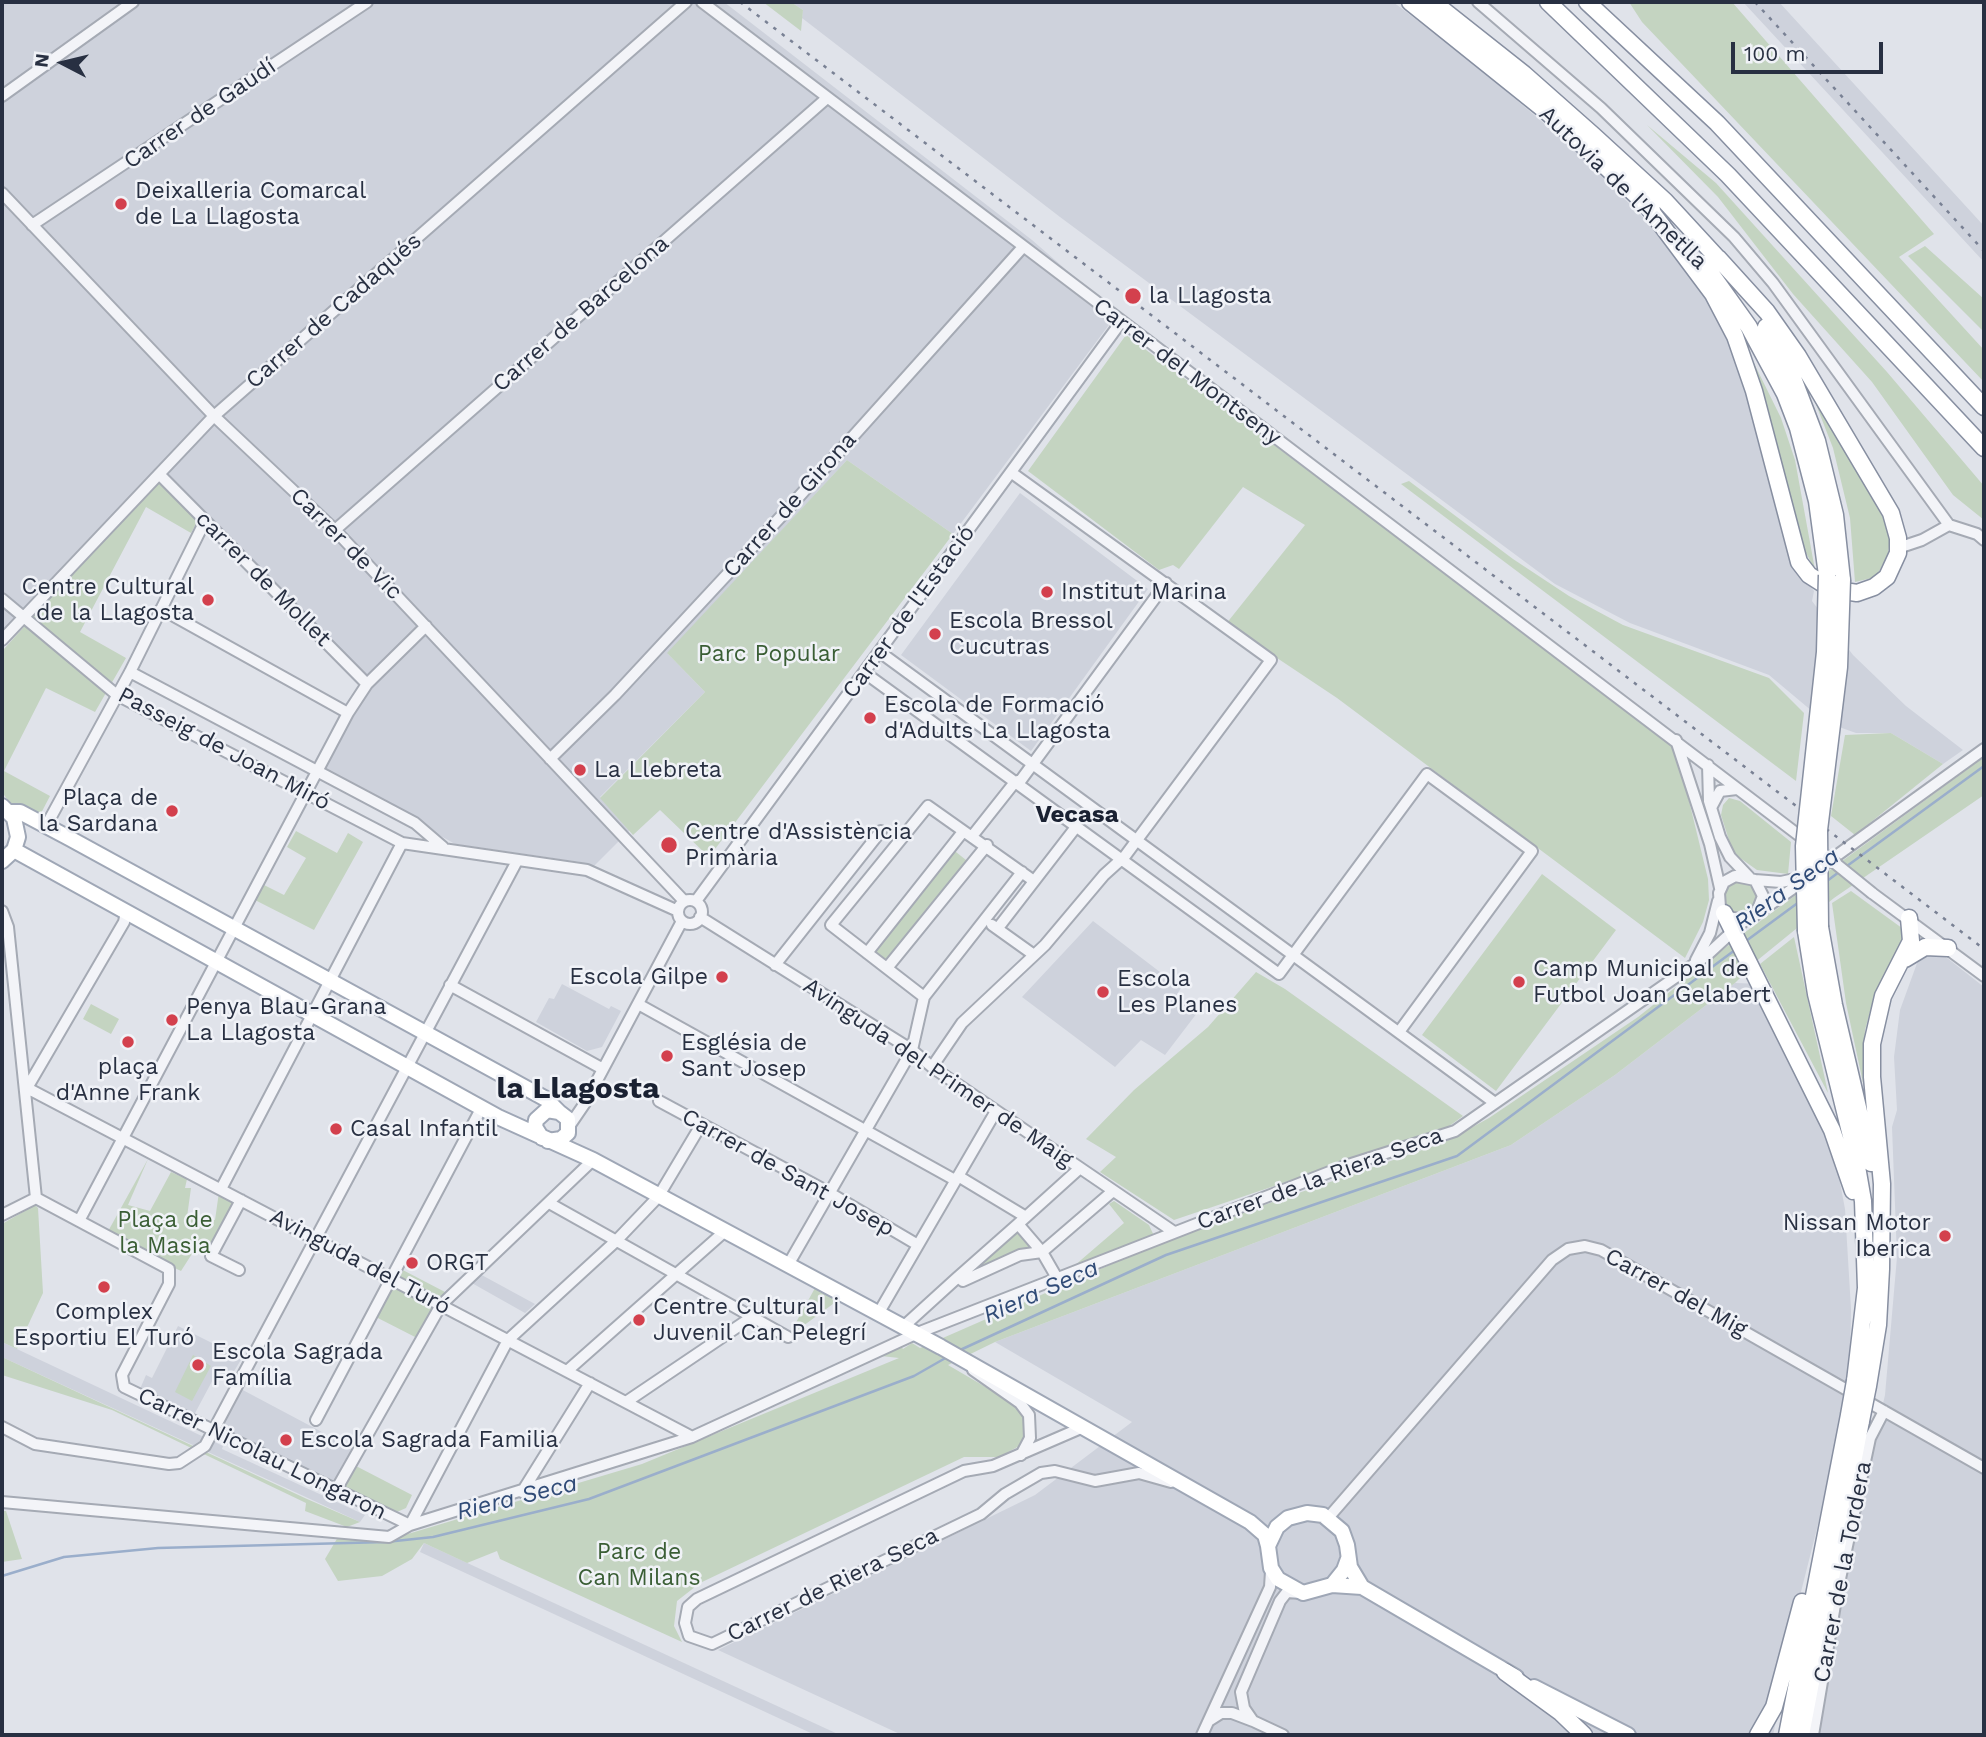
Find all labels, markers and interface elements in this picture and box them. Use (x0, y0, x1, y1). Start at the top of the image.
north arrow (28, 28, 98, 98)
scale bar (1734, 28, 1886, 72)
text: 100 m (1744, 41, 1806, 66)
text: N (29, 52, 54, 69)
street label: Carrer de Gaudí (119, 53, 281, 175)
street label: Autovia de l'Ametlla (1533, 100, 1713, 276)
place label: Deixalleria Comarcal de La Llagosta (135, 177, 366, 231)
marker: Deixalleria Comarcal de La Llagosta (113, 196, 129, 212)
street label: Carrer de Cadaqués (241, 227, 427, 395)
street label: Carrer de Barcelona (487, 230, 675, 398)
place label: la Llagosta (1149, 282, 1272, 310)
marker: la Llagosta (1123, 286, 1143, 306)
street label: Carrer del Montseny (1087, 292, 1287, 452)
street label: Carrer de Girona (717, 427, 863, 583)
street label: Carrer de Vic (284, 482, 408, 606)
street label: carrer de Mollet (190, 506, 336, 652)
street label: Carrer de l'Estació (837, 520, 981, 704)
place label: Centre Cultural de la Llagosta (22, 573, 194, 627)
place label: Institut Marina (1061, 578, 1226, 606)
marker: Institut Marina (1039, 584, 1055, 600)
marker: Centre Cultural de la Llagosta (200, 592, 216, 608)
place label: Escola Bressol Cucutras (949, 607, 1113, 661)
marker: Escola Bressol Cucutras (927, 626, 943, 642)
park label: Parc Popular (698, 640, 840, 668)
street label: Passeig de Joan Miró (113, 681, 335, 817)
place label: Escola de Formació d'Adults La Llagosta (884, 691, 1110, 745)
marker: Escola de Formació d'Adults La Llagosta (862, 710, 878, 726)
place label: La Llebreta (594, 756, 722, 784)
marker: La Llebreta (572, 762, 588, 778)
place label: Plaça de la Sardana (39, 784, 158, 838)
district label: Vecasa (1035, 801, 1119, 829)
marker: Plaça de la Sardana (164, 803, 180, 819)
place label: Centre d'Assistència Primària (685, 818, 912, 872)
marker: Centre d'Assistència Primària (659, 835, 679, 855)
water label: Riera Seca (1729, 842, 1845, 938)
place label: Camp Municipal de Futbol Joan Gelabert (1533, 955, 1771, 1009)
place label: Escola Gilpe (569, 963, 708, 991)
place label: Escola Les Planes (1117, 965, 1237, 1019)
marker: Escola Gilpe (714, 969, 730, 985)
street label: Avinguda del Primer de Maig (798, 972, 1078, 1174)
marker: Camp Municipal de Futbol Joan Gelabert (1511, 974, 1527, 990)
marker: Escola Les Planes (1095, 984, 1111, 1000)
place label: Penya Blau-Grana La Llagosta (186, 993, 386, 1047)
marker: Penya Blau-Grana La Llagosta (164, 1012, 180, 1028)
place label: Església de Sant Josep (681, 1029, 807, 1083)
marker: plaça d'Anne Frank (120, 1034, 136, 1050)
marker: Església de Sant Josep (659, 1048, 675, 1064)
place label: plaça d'Anne Frank (56, 1053, 200, 1107)
district label: la Llagosta (496, 1071, 660, 1107)
street label: Carrer de Sant Josep (677, 1103, 899, 1243)
place label: Casal Infantil (350, 1115, 498, 1143)
marker: Casal Infantil (328, 1121, 344, 1137)
street label: Carrer de la Riera Seca (1193, 1122, 1447, 1236)
street label: Avinguda del Turó (265, 1203, 455, 1321)
park label: Plaça de la Masia (117, 1206, 213, 1260)
place label: Nissan Motor Iberica (1783, 1209, 1931, 1263)
marker: Nissan Motor Iberica (1937, 1228, 1953, 1244)
street label: Carrer del Mig (1600, 1243, 1752, 1343)
place label: ORGT (426, 1249, 489, 1277)
water label: Riera Seca (979, 1254, 1103, 1330)
marker: ORGT (404, 1255, 420, 1271)
marker: Complex Esportiu El Turó (96, 1279, 112, 1295)
place label: Centre Cultural i Juvenil Can Pelegrí (653, 1293, 866, 1347)
place label: Complex Esportiu El Turó (14, 1298, 194, 1352)
marker: Centre Cultural i Juvenil Can Pelegrí (631, 1312, 647, 1328)
place label: Escola Sagrada Família (212, 1338, 383, 1392)
marker: Escola Sagrada Família (190, 1357, 206, 1373)
street label: Carrer Nicolau Longaron (133, 1382, 391, 1526)
place label: Escola Sagrada Familia (300, 1426, 559, 1454)
marker: Escola Sagrada Familia (278, 1432, 294, 1448)
street label: Carrer de la Tordera (1808, 1459, 1878, 1685)
water label: Riera Seca (454, 1469, 580, 1527)
street label: Carrer de Riera Seca (723, 1522, 943, 1648)
park label: Parc de Can Milans (577, 1538, 701, 1592)

